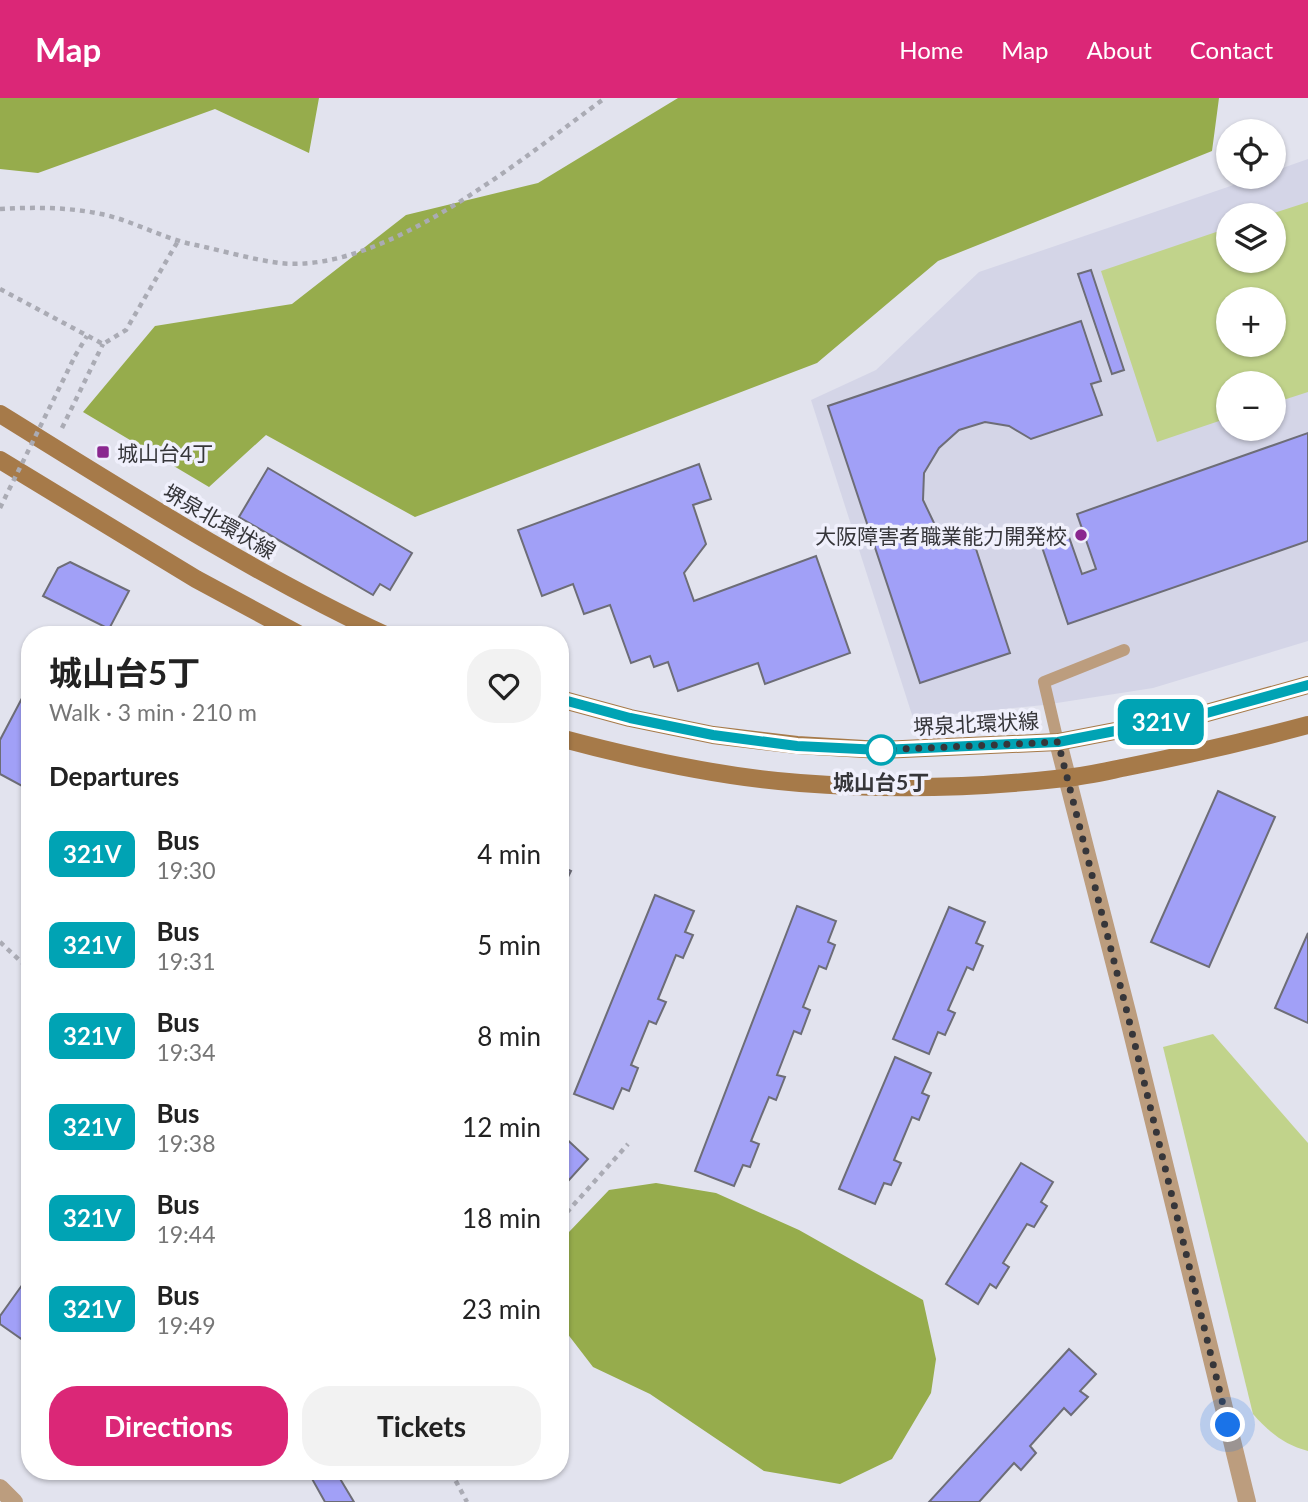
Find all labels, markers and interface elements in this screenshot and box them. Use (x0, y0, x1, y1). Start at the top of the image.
text: Map (35, 29, 101, 69)
text: Home (899, 35, 963, 64)
text: Map (1001, 35, 1049, 64)
text: About (1087, 35, 1152, 64)
text: Contact (1190, 35, 1273, 64)
map controls (1216, 119, 1286, 441)
button: locate (1216, 119, 1286, 189)
button: layers (1216, 203, 1286, 273)
button: + (1216, 287, 1286, 357)
button: − (1216, 371, 1286, 441)
place label: 城山台4丁 (117, 440, 213, 465)
marker: 城山台4丁 (95, 444, 111, 460)
street label: 堺泉北環状線 (159, 479, 281, 563)
place label: 大阪障害者職業能力開発校 (815, 523, 1067, 548)
marker: 大阪障害者職業能力開発校 (1073, 527, 1089, 543)
button: heart (467, 649, 541, 723)
text: 城山台5丁 (49, 652, 200, 692)
text: Walk · 3 min · 210 m (49, 698, 257, 726)
line badge: 321V (1112, 699, 1210, 745)
street label: 堺泉北環状線 (912, 707, 1040, 739)
text: 321V (1132, 707, 1190, 736)
marker: 城山台5丁 (866, 735, 896, 765)
text: Departures (49, 760, 179, 792)
place label: 城山台5丁 (833, 769, 929, 794)
text: Bus (156, 824, 199, 856)
text: 4 min (477, 838, 541, 870)
text: 321V (63, 839, 121, 868)
text: 19:30 (156, 856, 216, 884)
text: Bus (156, 915, 199, 947)
text: 5 min (477, 929, 541, 961)
text: 321V (63, 930, 121, 959)
text: 19:31 (156, 947, 216, 975)
text: Bus (156, 1006, 199, 1038)
text: 8 min (477, 1020, 541, 1052)
text: 321V (63, 1021, 121, 1050)
text: 19:34 (156, 1038, 216, 1066)
text: Bus (156, 1097, 199, 1129)
text: 12 min (462, 1111, 541, 1143)
text: 321V (63, 1112, 121, 1141)
text: 19:38 (156, 1129, 216, 1157)
text: Bus (156, 1188, 199, 1220)
text: 18 min (462, 1202, 541, 1234)
text: 321V (63, 1203, 121, 1232)
text: 19:44 (156, 1220, 216, 1248)
text: Bus (156, 1279, 199, 1311)
text: 23 min (462, 1293, 541, 1325)
text: 321V (63, 1294, 121, 1323)
text: 19:49 (156, 1311, 216, 1339)
button: Directions (49, 1386, 288, 1466)
button: Tickets (302, 1386, 541, 1466)
your location (1210, 1407, 1245, 1442)

